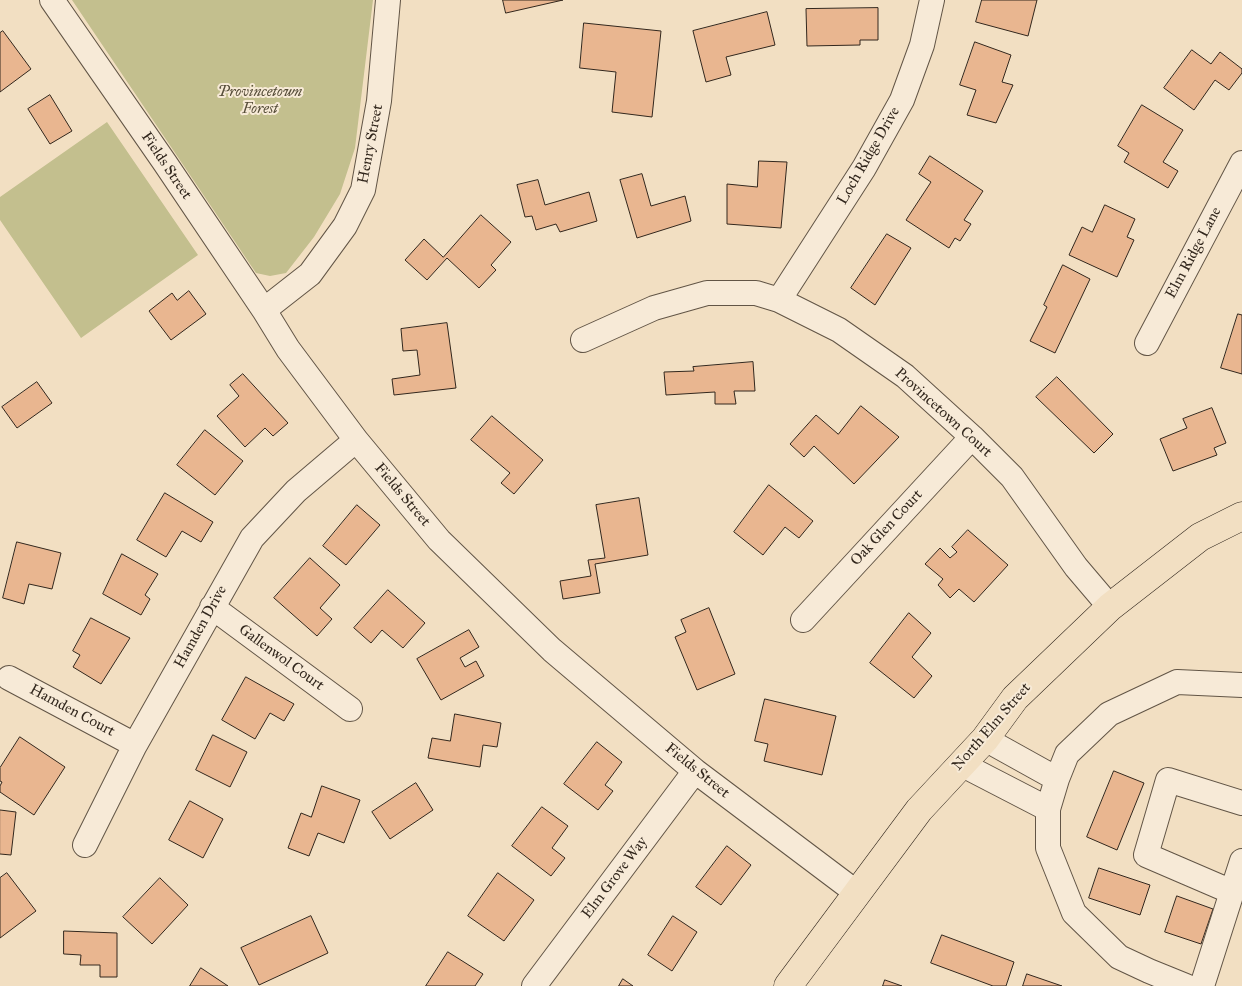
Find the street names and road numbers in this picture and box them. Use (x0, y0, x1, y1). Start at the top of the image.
street label: Henry Street (355, 103, 387, 185)
street label: Loch Ridge Drive (834, 104, 904, 208)
street label: Fields Street (137, 129, 195, 203)
street label: Elm Ridge Lane (1162, 204, 1226, 302)
street label: Provincetown Court (891, 365, 995, 461)
street label: Fields Street (370, 459, 434, 531)
street label: Oak Glen Court (847, 486, 927, 570)
street label: Hamden Drive (171, 583, 231, 671)
street label: Gallenwol Court (235, 621, 327, 695)
street label: North Elm Street (949, 679, 1035, 775)
street label: Hamden Court (26, 681, 118, 741)
street label: Fields Street (661, 740, 733, 802)
street label: Elm Grove Way (578, 833, 652, 923)

